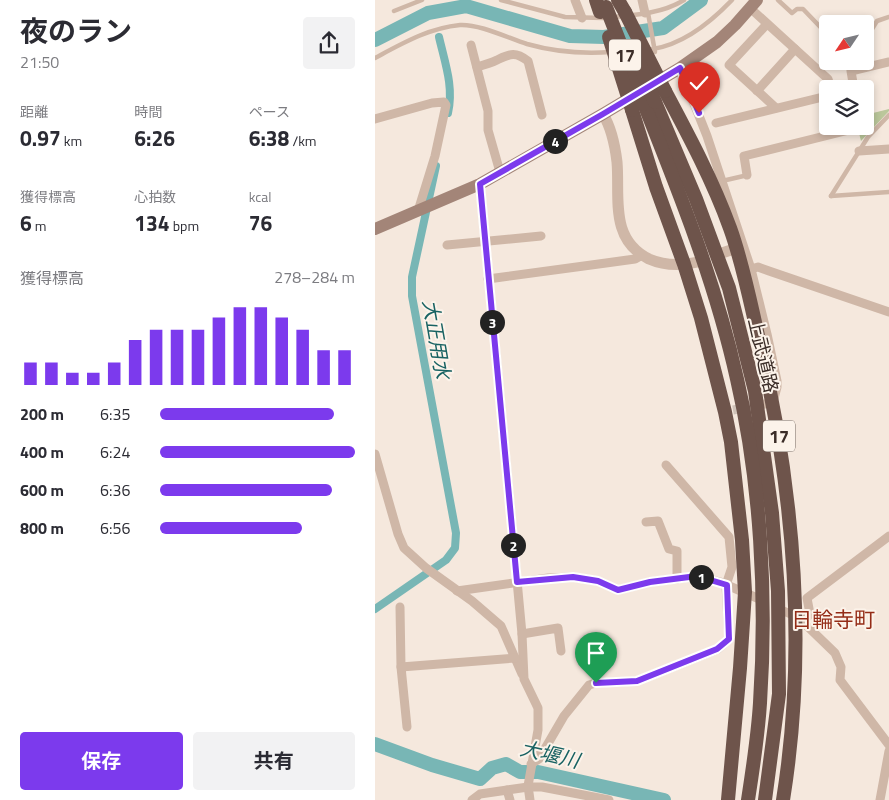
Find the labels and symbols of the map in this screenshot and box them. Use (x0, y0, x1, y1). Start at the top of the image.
north arrow (819, 15, 874, 70)
road number: 17 (609, 40, 641, 70)
pin (678, 62, 720, 113)
pin: 4 (543, 128, 567, 154)
water label: 大正用水 (415, 297, 460, 383)
pin: 3 (479, 310, 505, 334)
street label: 上武道路 (741, 315, 787, 395)
road number: 17 (763, 421, 795, 452)
pin: 2 (501, 532, 525, 558)
pin: 1 (689, 564, 713, 590)
district label: 日輪寺町 (791, 603, 875, 635)
pin (575, 632, 617, 683)
water label: 大堰川 (517, 732, 585, 776)

